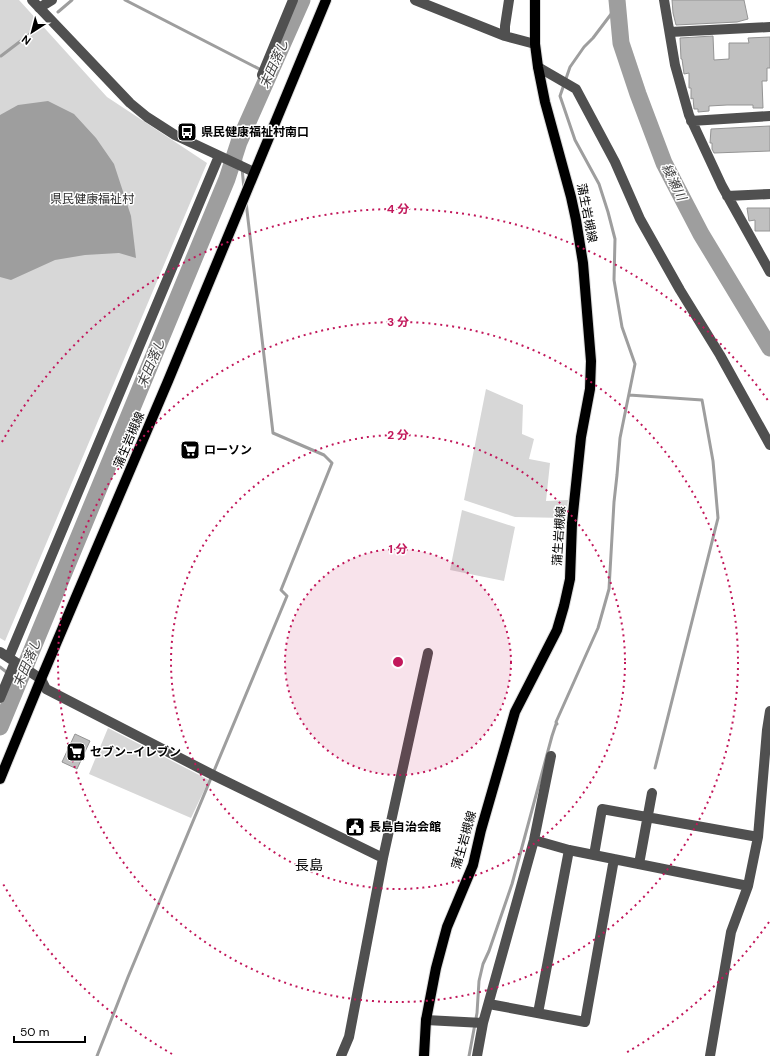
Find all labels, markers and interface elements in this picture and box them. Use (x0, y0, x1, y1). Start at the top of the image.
north arrow (12, 12, 52, 52)
text: N (19, 32, 33, 48)
water label: 末田落し (256, 37, 292, 91)
bus stop icon: 県民健康福祉村南口 (176, 121, 198, 143)
place label: 県民健康福祉村南口 (201, 124, 309, 140)
water label: 綾瀬川 (658, 161, 691, 205)
street label: 蒲生岩槻線 (573, 182, 601, 244)
park label: 県民健康福祉村 (50, 191, 135, 207)
text: 4 分 (387, 201, 409, 217)
text: 3 分 (387, 314, 409, 330)
water label: 末田落し (133, 336, 169, 390)
street label: 蒲生岩槻線 (110, 409, 148, 471)
text: 2 分 (387, 427, 409, 443)
supermarket icon: ローソン (179, 439, 201, 461)
place label: ローソン (204, 442, 252, 458)
street label: 蒲生岩槻線 (549, 506, 569, 566)
text: 1 分 (388, 541, 408, 557)
water label: 末田落し (9, 636, 45, 690)
centre of rings (391, 655, 405, 669)
supermarket icon: セブン-イレブン (65, 741, 87, 763)
place label: セブン-イレブン (90, 744, 181, 760)
street label: 蒲生岩槻線 (448, 809, 480, 871)
public building icon: 長島自治会館 (344, 816, 366, 838)
place label: 長島自治会館 (369, 819, 441, 835)
district label: 長島 (295, 856, 323, 874)
scale bar (14, 1018, 85, 1044)
text: 50 m (20, 1024, 49, 1040)

